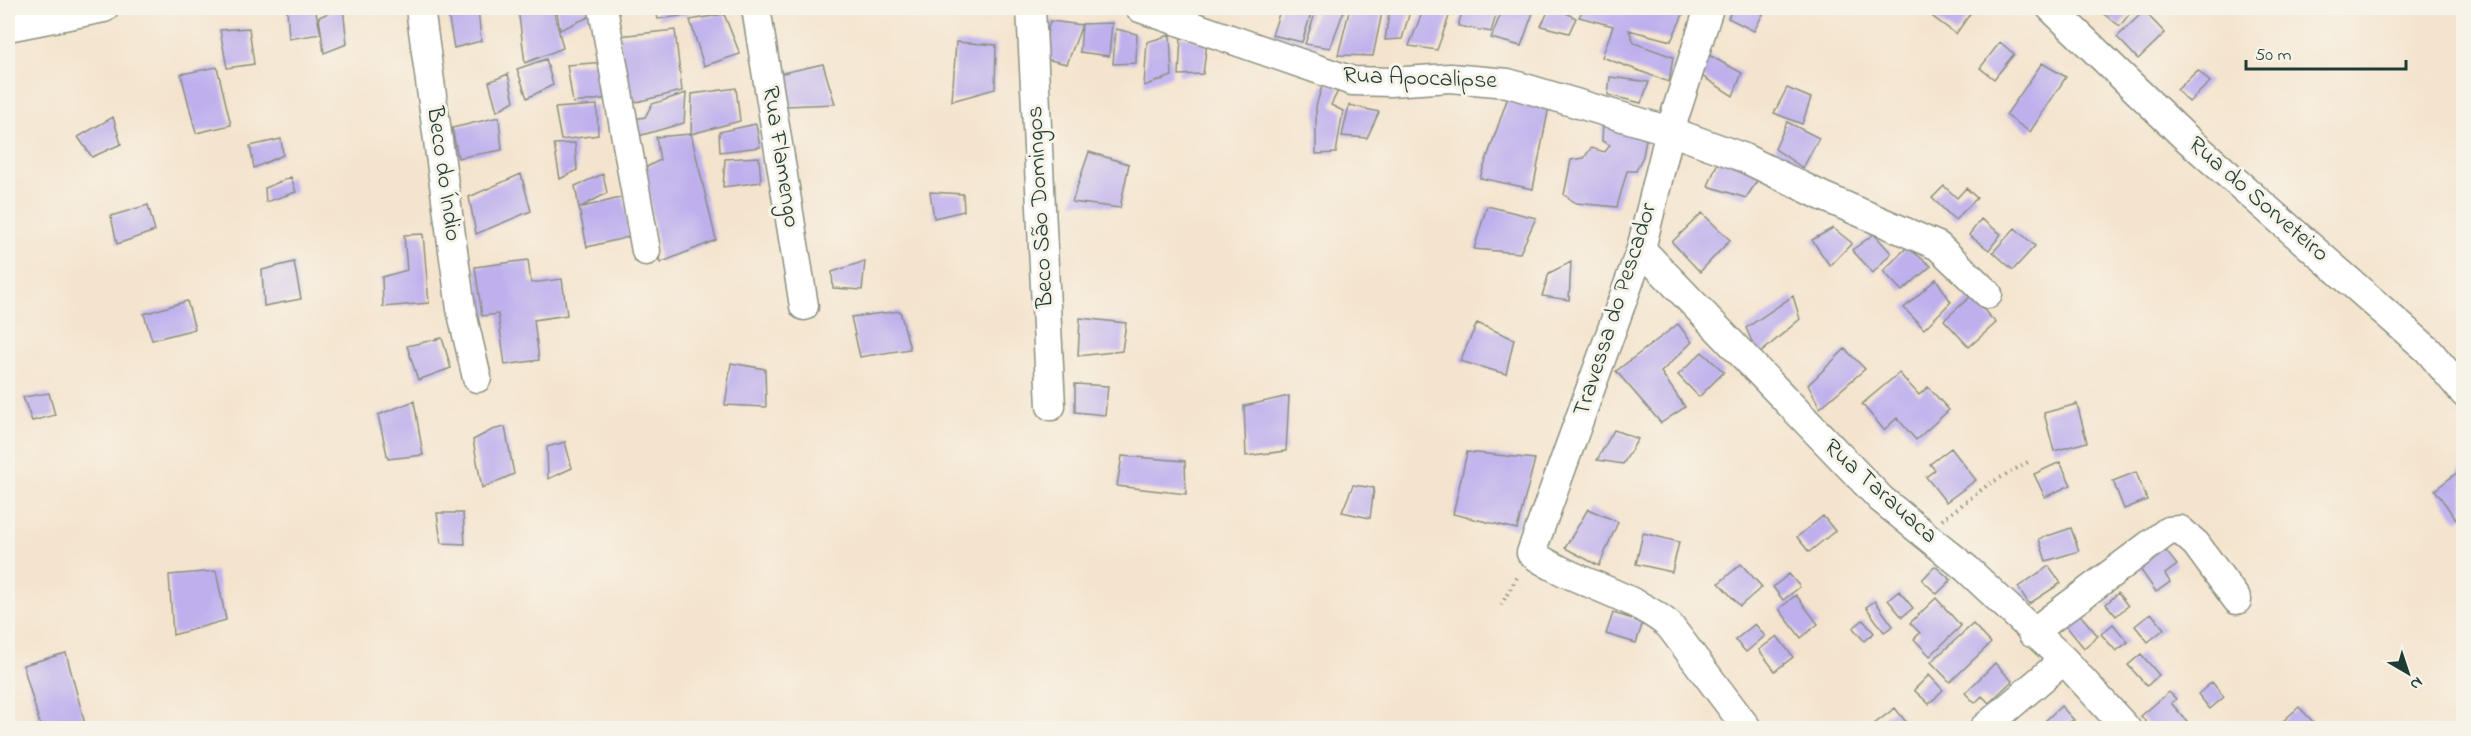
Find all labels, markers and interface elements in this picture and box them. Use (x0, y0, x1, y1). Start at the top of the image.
scale bar (2246, 33, 2406, 71)
text: 50 m (2255, 43, 2292, 69)
street label: Rua Apocalipse (1342, 59, 1498, 99)
street label: Rua Flamengo (752, 84, 808, 230)
street label: Beco do Índio (416, 103, 470, 244)
street label: Beco São Domingos (1018, 105, 1064, 310)
street label: Rua do Sorveteiro (2180, 129, 2336, 271)
street label: Travessa do Pescador (1565, 198, 1667, 421)
street label: Rua Tarauaca (1815, 431, 1945, 553)
north arrow (2378, 643, 2438, 703)
text: N (2404, 670, 2428, 696)

